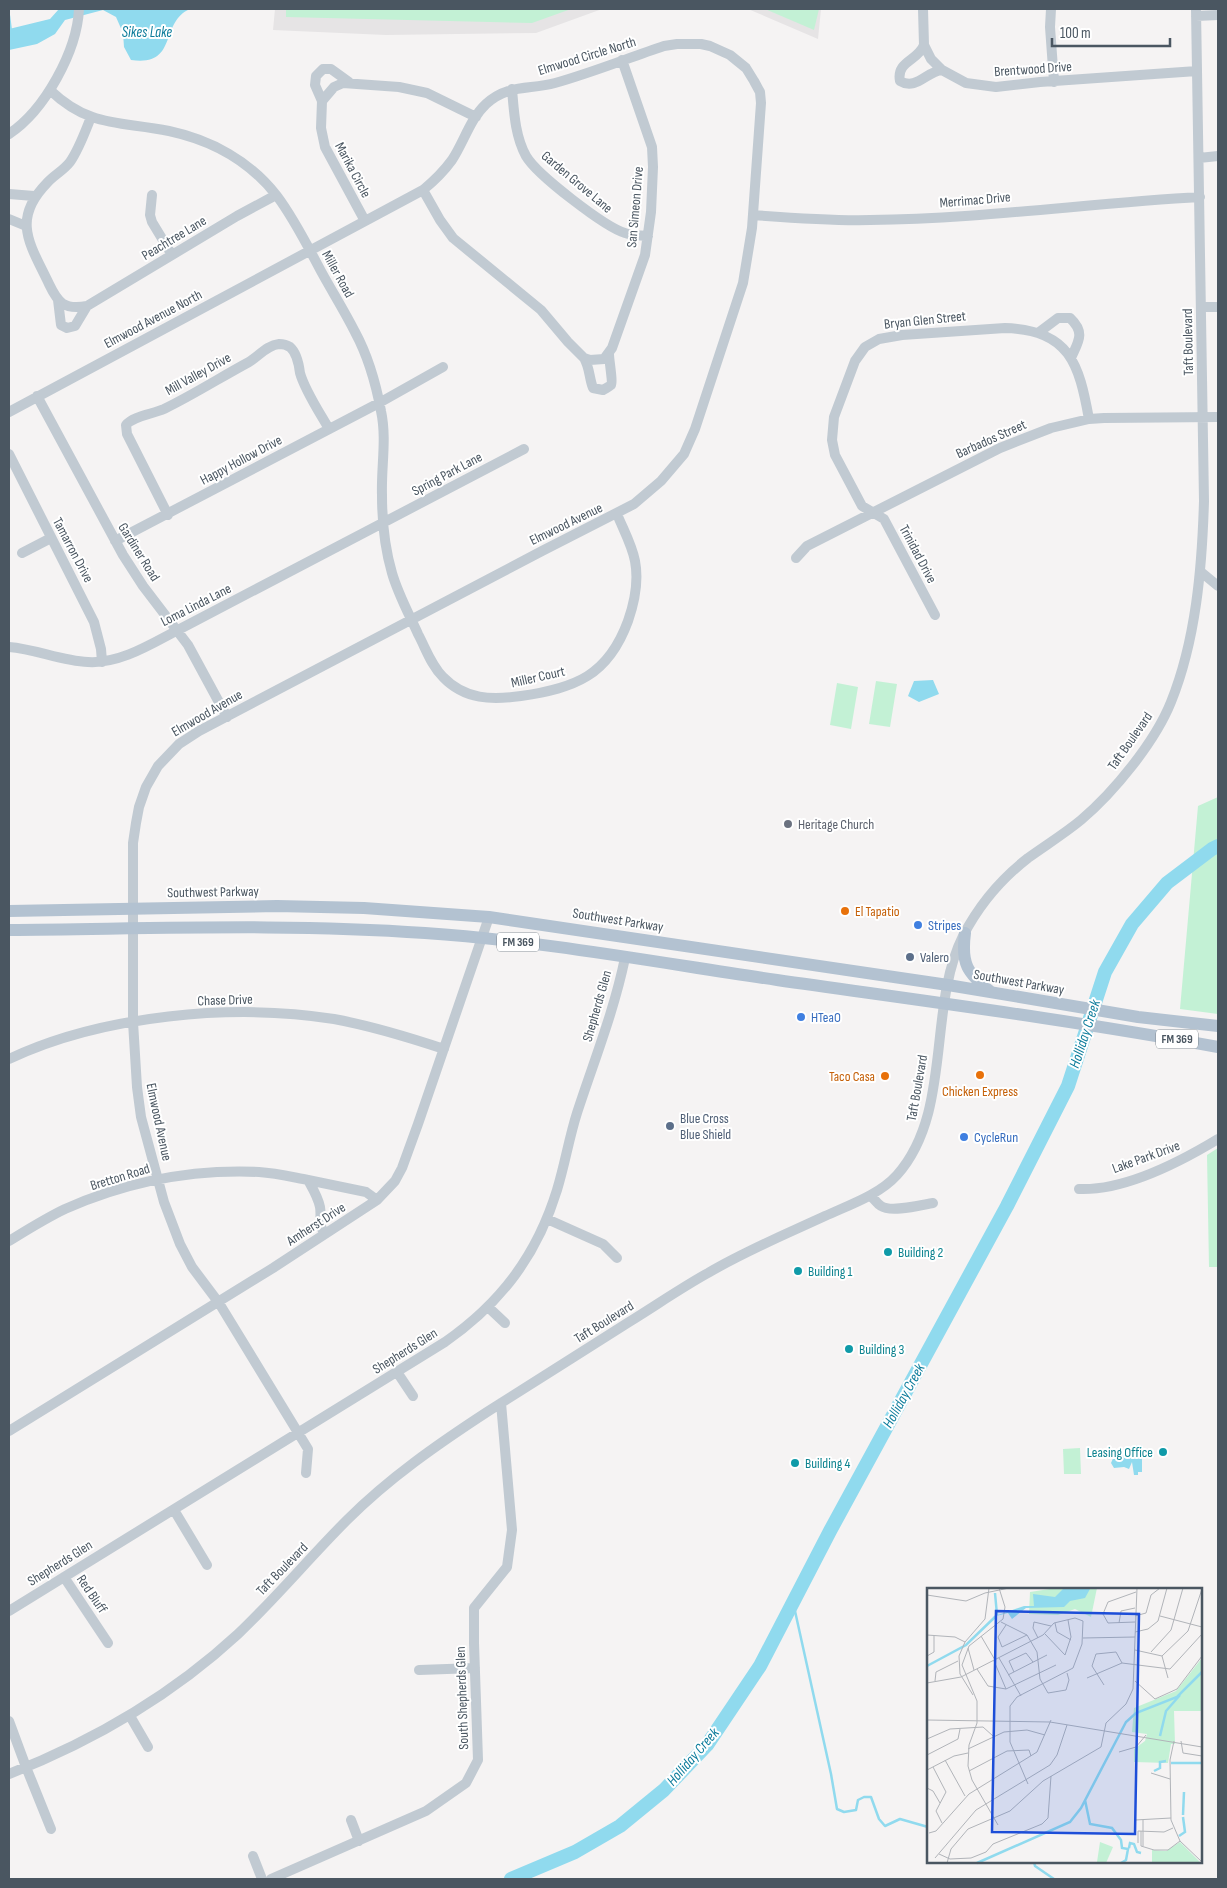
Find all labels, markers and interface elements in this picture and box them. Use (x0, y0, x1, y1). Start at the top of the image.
scale bar (1052, 15, 1170, 47)
water label: Sikes Lake (122, 23, 172, 42)
text: 100 m (1060, 24, 1091, 43)
street label: Elmwood Circle North (536, 33, 638, 79)
street label: Brentwood Drive (994, 58, 1072, 80)
street label: Marika Circle (331, 139, 375, 201)
street label: Garden Grove Lane (538, 147, 616, 217)
street label: San Simeon Drive (623, 166, 647, 248)
street label: Merrimac Drive (939, 188, 1011, 212)
street label: Peachtree Lane (139, 212, 209, 264)
street label: Miller Road (318, 247, 358, 301)
street label: Elmwood Avenue North (101, 286, 205, 352)
street label: Bryan Glen Street (883, 307, 967, 333)
street label: Taft Boulevard (1179, 308, 1197, 376)
street label: Mill Valley Drive (162, 349, 234, 399)
street label: Barbados Street (953, 416, 1029, 462)
street label: Happy Hollow Drive (197, 431, 285, 489)
street label: Spring Park Lane (409, 448, 485, 500)
street label: Elmwood Avenue (527, 499, 605, 549)
street label: Tamarron Drive (49, 515, 97, 585)
street label: Gardiner Road (114, 520, 164, 585)
street label: Trinidad Drive (896, 522, 940, 586)
street label: Loma Linda Lane (158, 580, 234, 630)
street label: Miller Court (509, 663, 567, 691)
street label: Elmwood Avenue (169, 686, 245, 740)
street label: Taft Boulevard (1104, 709, 1156, 773)
place label: Heritage Church (798, 816, 874, 833)
marker: Heritage Church (782, 818, 794, 830)
street label: Southwest Parkway (167, 883, 260, 901)
place label: El Tapatio (855, 903, 900, 920)
street label: Southwest Parkway (571, 904, 665, 936)
marker: El Tapatio (839, 905, 851, 917)
place label: Stripes (928, 917, 961, 934)
marker: Stripes (912, 919, 924, 931)
road number: FM 369 (497, 932, 539, 952)
place label: Valero (920, 949, 949, 966)
marker: Valero (904, 951, 916, 963)
street label: Southwest Parkway (972, 966, 1066, 998)
street label: Shepherds Glen (579, 968, 615, 1044)
street label: Chase Drive (197, 991, 253, 1009)
water label: Holliday Creek (1065, 997, 1105, 1071)
place label: HTeaO (811, 1009, 841, 1026)
marker: HTeaO (795, 1011, 807, 1023)
road number: FM 369 (1156, 1030, 1198, 1048)
street label: Taft Boulevard (903, 1053, 931, 1122)
place label: Taco Casa (829, 1068, 875, 1085)
marker: Chicken Express (974, 1069, 986, 1081)
marker: Taco Casa (879, 1070, 891, 1082)
street label: Elmwood Avenue (142, 1082, 176, 1162)
place label: Chicken Express (942, 1083, 1018, 1100)
place label: Blue Cross Blue Shield (680, 1110, 731, 1143)
marker: Blue Cross Blue Shield (664, 1120, 676, 1132)
place label: CycleRun (974, 1129, 1018, 1146)
marker: CycleRun (958, 1131, 970, 1143)
street label: Lake Park Drive (1110, 1137, 1182, 1177)
street label: Bretton Road (88, 1160, 152, 1194)
street label: Amherst Drive (283, 1199, 349, 1250)
place label: Building 2 (898, 1244, 944, 1261)
marker: Building 2 (882, 1246, 894, 1258)
place label: Building 1 (808, 1263, 853, 1280)
marker: Building 1 (792, 1265, 804, 1277)
street label: Taft Boulevard (571, 1297, 637, 1347)
street label: Shepherds Glen (369, 1324, 441, 1378)
place label: Building 3 (859, 1341, 905, 1358)
marker: Building 3 (843, 1343, 855, 1355)
water label: Holliday Creek (879, 1360, 930, 1432)
place label: Leasing Office (1087, 1444, 1153, 1461)
marker: Leasing Office (1157, 1446, 1169, 1458)
place label: Building 4 (805, 1455, 851, 1472)
marker: Building 4 (789, 1457, 801, 1469)
street label: Shepherds Glen (24, 1536, 96, 1590)
street label: Taft Boulevard (253, 1539, 311, 1599)
street label: Red Bluff (73, 1572, 112, 1617)
inset map (927, 1588, 1202, 1863)
street label: South Shepherds Glen (452, 1646, 472, 1750)
water label: Holliday Creek (663, 1724, 724, 1790)

